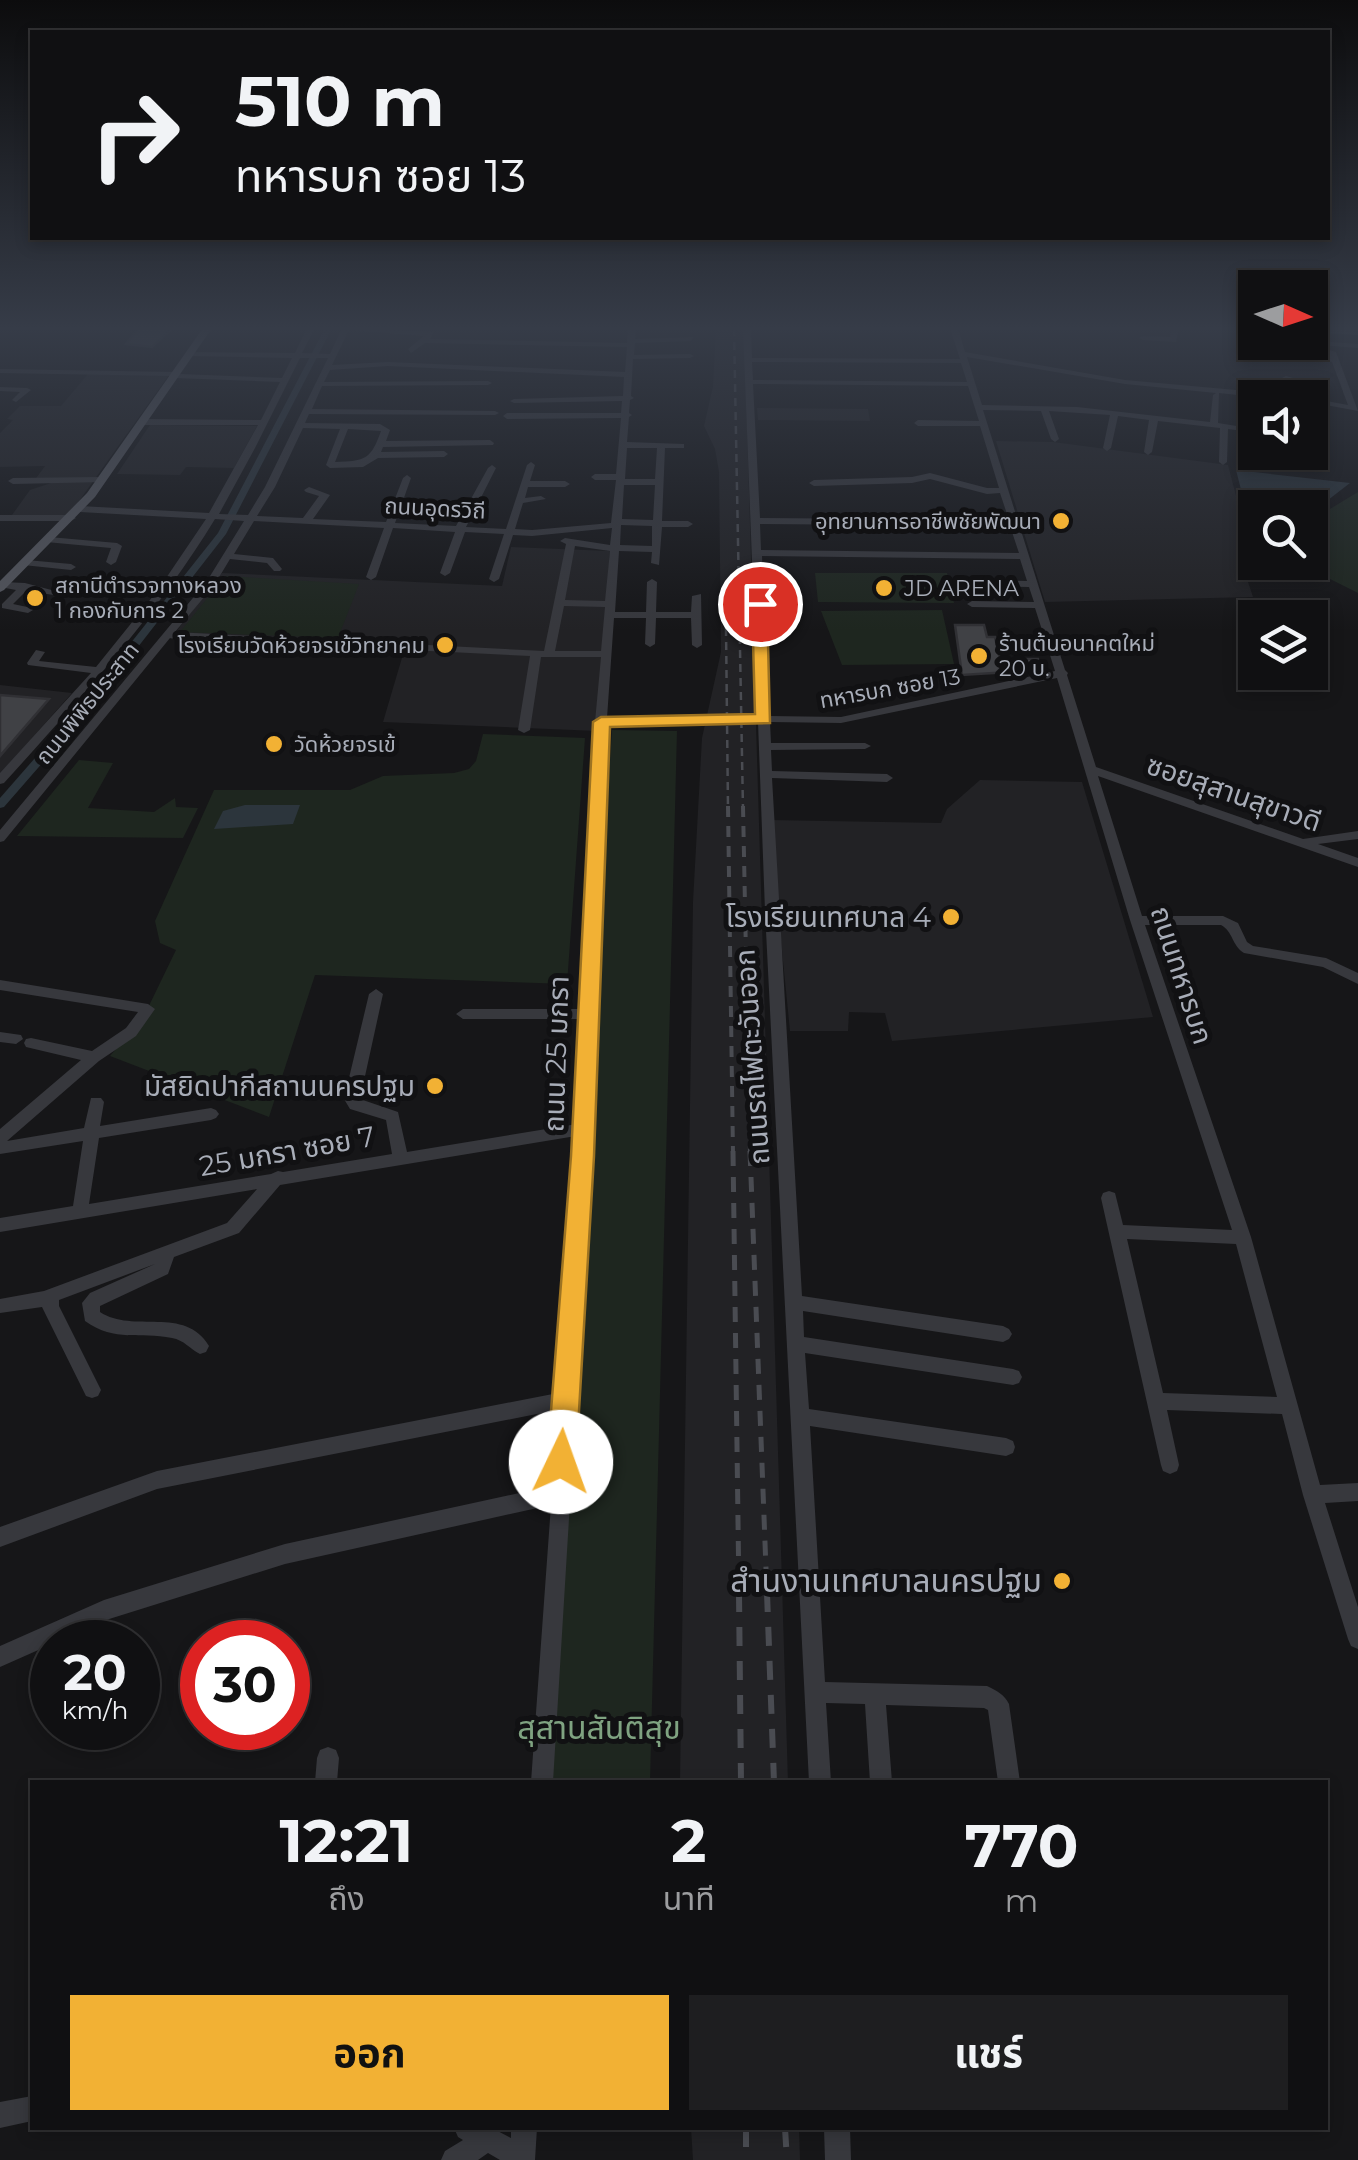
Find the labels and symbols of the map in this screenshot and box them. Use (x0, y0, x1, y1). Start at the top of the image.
north arrow (1238, 270, 1328, 360)
street label: ถนนอุดรวิถี (384, 492, 486, 525)
place label: อุทยานการอาชีพชัยพัฒนา (815, 508, 1041, 535)
marker: อุทยานการอาชีพชัยพัฒนา (1050, 510, 1072, 532)
pin (718, 562, 803, 647)
place label: สถานีตำรวจทางหลวง 1 กองกับการ 2 (55, 572, 242, 624)
place label: JD ARENA (903, 575, 1019, 602)
marker: JD ARENA (873, 577, 895, 599)
marker: สถานีตำรวจทางหลวง 1 กองกับการ 2 (24, 587, 46, 609)
place label: ร้านต้นอนาคตใหม่ 20 บ. (999, 630, 1155, 682)
place label: โรงเรียนวัดห้วยจรเข้วิทยาคม (177, 632, 425, 659)
marker: โรงเรียนวัดห้วยจรเข้วิทยาคม (434, 634, 456, 656)
street label: ถนนพิพิธประสาท (30, 637, 145, 770)
marker: ร้านต้นอนาคตใหม่ 20 บ. (968, 645, 990, 667)
street label: ทหารบก ซอย 13 (818, 663, 962, 714)
place label: วัดห้วยจรเข้ (294, 731, 396, 758)
marker: วัดห้วยจรเข้ (263, 733, 285, 755)
street label: ซอยสุสานสุขาวดี (1142, 747, 1326, 839)
place label: โรงเรียนเทศบาล 4 (726, 900, 931, 934)
street label: ถนนทหารบก (1144, 902, 1220, 1048)
marker: โรงเรียนเทศบาล 4 (940, 906, 962, 928)
street label: ถนนรถไฟตะวันออก (728, 948, 776, 1166)
street label: ถนน 25 มกรา (536, 975, 576, 1133)
place label: มัสยิดปากีสถานนครปฐม (144, 1069, 415, 1103)
marker: มัสยิดปากีสถานนครปฐม (424, 1075, 446, 1097)
street label: 25 มกรา ซอย 7 (197, 1119, 377, 1183)
position arrow (509, 1410, 613, 1514)
place label: สำนงานเทศบาลนครปฐม (730, 1561, 1042, 1600)
marker: สำนงานเทศบาลนครปฐม (1051, 1570, 1073, 1592)
speed limit sign: 30 (180, 1620, 310, 1750)
park label: สุสานสันติสุข (517, 1708, 681, 1747)

